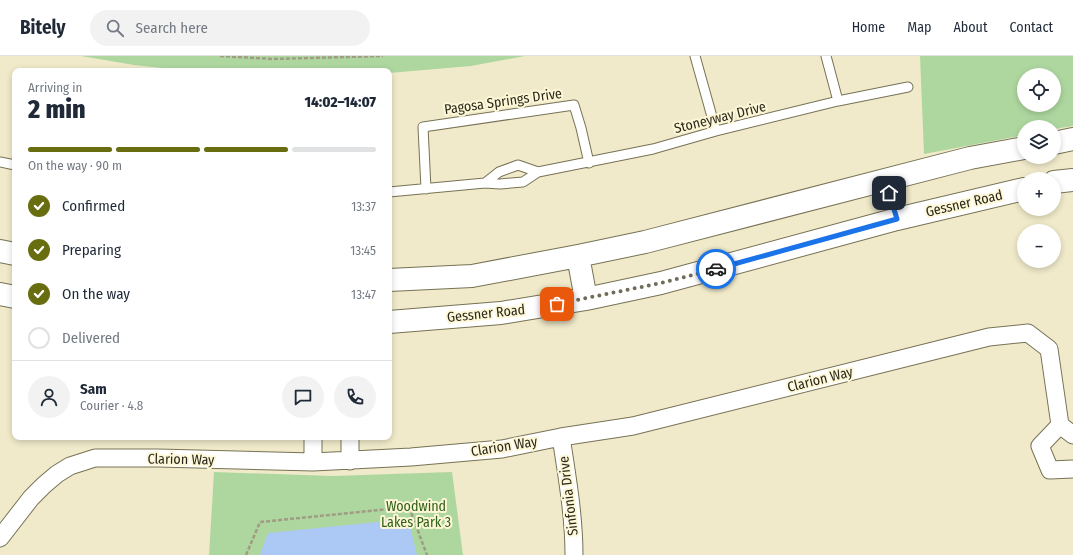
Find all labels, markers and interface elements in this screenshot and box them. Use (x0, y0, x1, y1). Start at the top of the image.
search box (90, 10, 370, 46)
text: Bitely (20, 16, 66, 39)
icon: search (104, 17, 126, 39)
text: Search here (136, 19, 208, 37)
text: Home (852, 19, 885, 36)
text: Map (907, 19, 931, 36)
text: About (953, 19, 988, 36)
text: Contact (1010, 19, 1053, 36)
map controls (1017, 68, 1061, 268)
button: locate (1017, 68, 1061, 112)
text: Arriving in (28, 80, 82, 95)
street label: Pagosa Springs Drive (443, 85, 563, 118)
text: 14:02–14:07 (304, 93, 376, 111)
text: 2 min (28, 94, 86, 125)
street label: Stoneyway Drive (672, 98, 768, 137)
button: layers (1017, 120, 1061, 164)
text: On the way · 90 m (28, 158, 122, 173)
button: + (1017, 172, 1061, 216)
pin (872, 176, 906, 210)
icon: home (878, 182, 900, 204)
street label: Gessner Road (924, 186, 1004, 221)
icon: check (28, 195, 50, 217)
text: Confirmed (62, 197, 125, 215)
text: 13:37 (351, 199, 376, 214)
button: − (1017, 224, 1061, 268)
icon: check (28, 239, 50, 261)
text: Preparing (62, 241, 121, 259)
text: 13:45 (350, 243, 376, 258)
courier (696, 249, 736, 289)
icon: car (705, 258, 727, 280)
icon: check (28, 283, 50, 305)
text: On the way (62, 285, 130, 303)
text: 13:47 (351, 287, 376, 302)
pin (540, 287, 574, 321)
icon: bag (546, 293, 568, 315)
street label: Gessner Road (446, 301, 526, 326)
text: Delivered (62, 329, 120, 347)
street label: Clarion Way (786, 363, 855, 396)
button: person (28, 376, 70, 418)
button: chat (282, 376, 324, 418)
button: phone (334, 376, 376, 418)
text: Sam (80, 380, 107, 398)
text: Courier · 4.8 (80, 398, 143, 413)
street label: Clarion Way (470, 433, 539, 460)
street label: Clarion Way (147, 450, 215, 469)
street label: Sinfonia Drive (555, 455, 582, 537)
park label: Woodwind Lakes Park 3 (381, 498, 451, 531)

